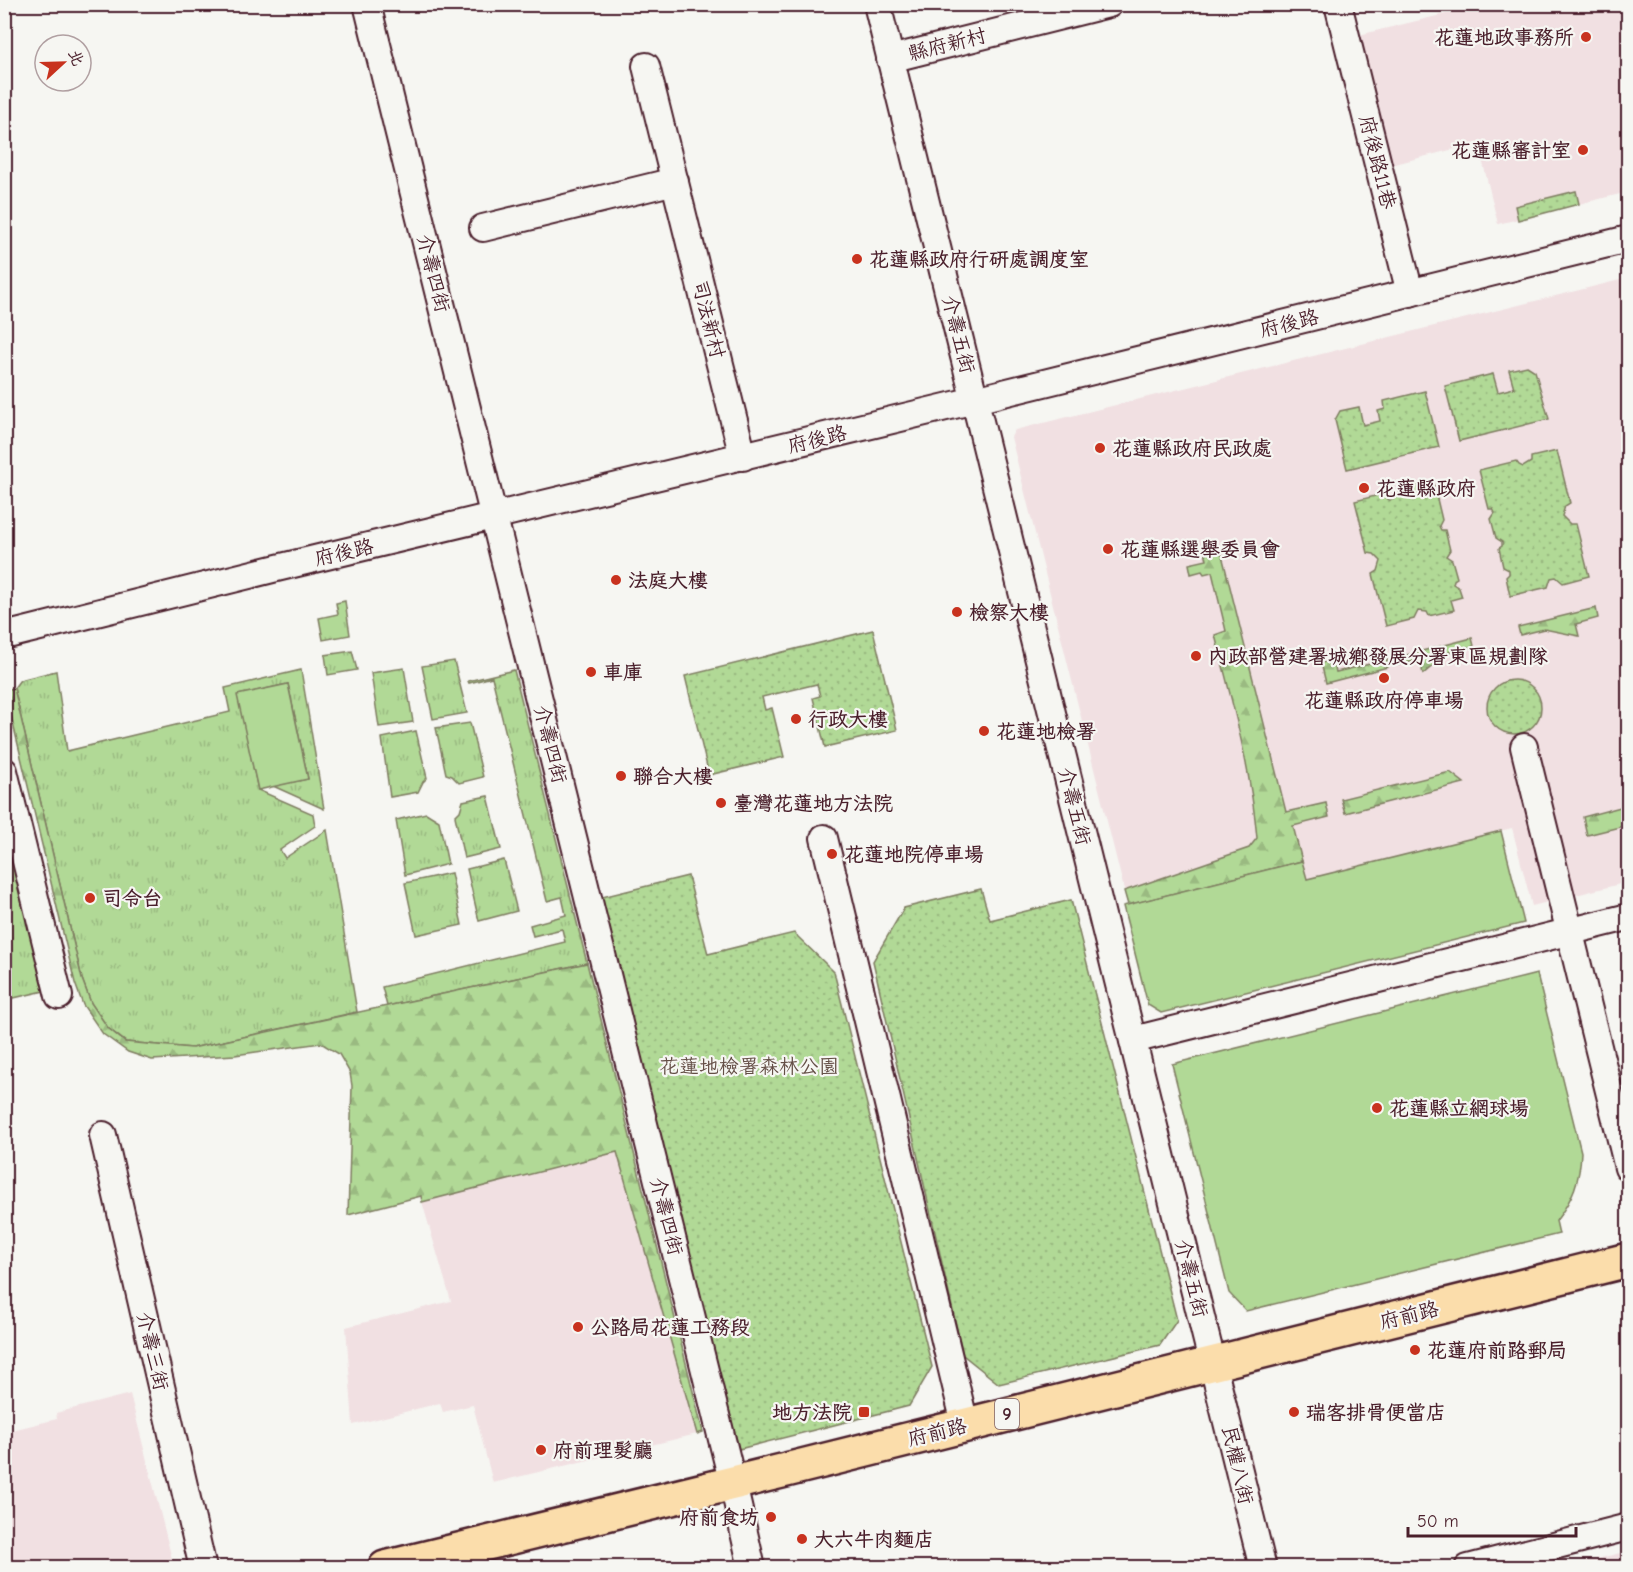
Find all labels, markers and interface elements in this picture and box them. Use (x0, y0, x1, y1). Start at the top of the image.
street label: 縣府新村 (906, 24, 989, 65)
place label: 花蓮地政事務所 (1434, 26, 1574, 49)
marker: 花蓮地政事務所 (1579, 30, 1593, 44)
north arrow (33, 33, 93, 93)
text: 北 (65, 47, 87, 69)
street label: 府後路11巷 (1355, 113, 1401, 212)
place label: 花蓮縣審計室 (1451, 139, 1571, 162)
marker: 花蓮縣審計室 (1576, 143, 1590, 157)
street label: 介壽四街 (413, 232, 454, 315)
place label: 花蓮縣政府行研處調度室 (869, 248, 1089, 271)
marker: 花蓮縣政府行研處調度室 (850, 252, 864, 266)
street label: 司法新村 (688, 278, 729, 361)
street label: 介壽五街 (938, 293, 979, 376)
street label: 府後路 (1257, 305, 1322, 342)
street label: 府後路 (785, 421, 850, 458)
place label: 花蓮縣政府民政處 (1112, 437, 1272, 460)
marker: 花蓮縣政府民政處 (1093, 441, 1107, 455)
place label: 花蓮縣政府 (1376, 477, 1476, 500)
marker: 花蓮縣政府 (1357, 481, 1371, 495)
street label: 府後路 (312, 534, 377, 570)
place label: 花蓮縣選舉委員會 (1120, 538, 1280, 561)
marker: 花蓮縣選舉委員會 (1101, 542, 1115, 556)
place label: 法庭大樓 (628, 569, 708, 592)
marker: 法庭大樓 (609, 573, 623, 587)
place label: 檢察大樓 (969, 601, 1049, 624)
marker: 檢察大樓 (950, 605, 964, 619)
place label: 內政部營建署城鄉發展分署東區規劃隊 (1208, 645, 1548, 668)
marker: 內政部營建署城鄉發展分署東區規劃隊 (1189, 649, 1203, 663)
place label: 車庫 (603, 661, 643, 684)
marker: 車庫 (584, 665, 598, 679)
marker: 花蓮縣政府停車場 (1377, 671, 1391, 685)
place label: 花蓮縣政府停車場 (1304, 689, 1464, 712)
street label: 介壽四街 (530, 703, 571, 786)
place label: 行政大樓 (808, 708, 888, 731)
marker: 行政大樓 (789, 712, 803, 726)
place label: 花蓮地檢署 (996, 720, 1096, 743)
marker: 花蓮地檢署 (977, 724, 991, 738)
place label: 聯合大樓 (633, 765, 713, 788)
street label: 介壽五街 (1054, 765, 1095, 848)
marker: 聯合大樓 (614, 769, 628, 783)
place label: 臺灣花蓮地方法院 (733, 792, 893, 815)
marker: 臺灣花蓮地方法院 (714, 796, 728, 810)
place label: 花蓮地院停車場 (844, 843, 984, 866)
marker: 花蓮地院停車場 (825, 847, 839, 861)
place label: 司令台 (102, 887, 162, 910)
marker: 司令台 (83, 891, 97, 905)
park label: 花蓮地檢署森林公園 (659, 1055, 839, 1078)
place label: 花蓮縣立網球場 (1389, 1097, 1529, 1120)
marker: 花蓮縣立網球場 (1370, 1101, 1384, 1115)
street label: 介壽四街 (646, 1175, 687, 1258)
street label: 介壽五街 (1171, 1237, 1212, 1320)
street label: 府前路 (1377, 1297, 1442, 1334)
street label: 介壽三街 (132, 1310, 173, 1393)
place label: 公路局花蓮工務段 (590, 1316, 750, 1339)
marker: 公路局花蓮工務段 (571, 1320, 585, 1334)
place label: 花蓮府前路郵局 (1427, 1339, 1567, 1362)
marker: 花蓮府前路郵局 (1408, 1343, 1422, 1357)
road number: 9 (995, 1399, 1019, 1429)
place label: 地方法院 (772, 1401, 852, 1424)
place label: 瑞客排骨便當店 (1306, 1401, 1446, 1424)
marker: 地方法院 (857, 1405, 871, 1419)
marker: 瑞客排骨便當店 (1287, 1405, 1301, 1419)
street label: 府前路 (905, 1414, 970, 1451)
street label: 民權八街 (1217, 1424, 1258, 1507)
place label: 府前理髮廳 (553, 1439, 653, 1462)
marker: 府前理髮廳 (534, 1443, 548, 1457)
scale bar (1408, 1500, 1576, 1538)
place label: 府前食坊 (679, 1506, 759, 1529)
marker: 府前食坊 (764, 1510, 778, 1524)
text: 50 m (1417, 1511, 1459, 1532)
place label: 大六牛肉麵店 (814, 1528, 934, 1551)
marker: 大六牛肉麵店 (795, 1532, 809, 1546)

